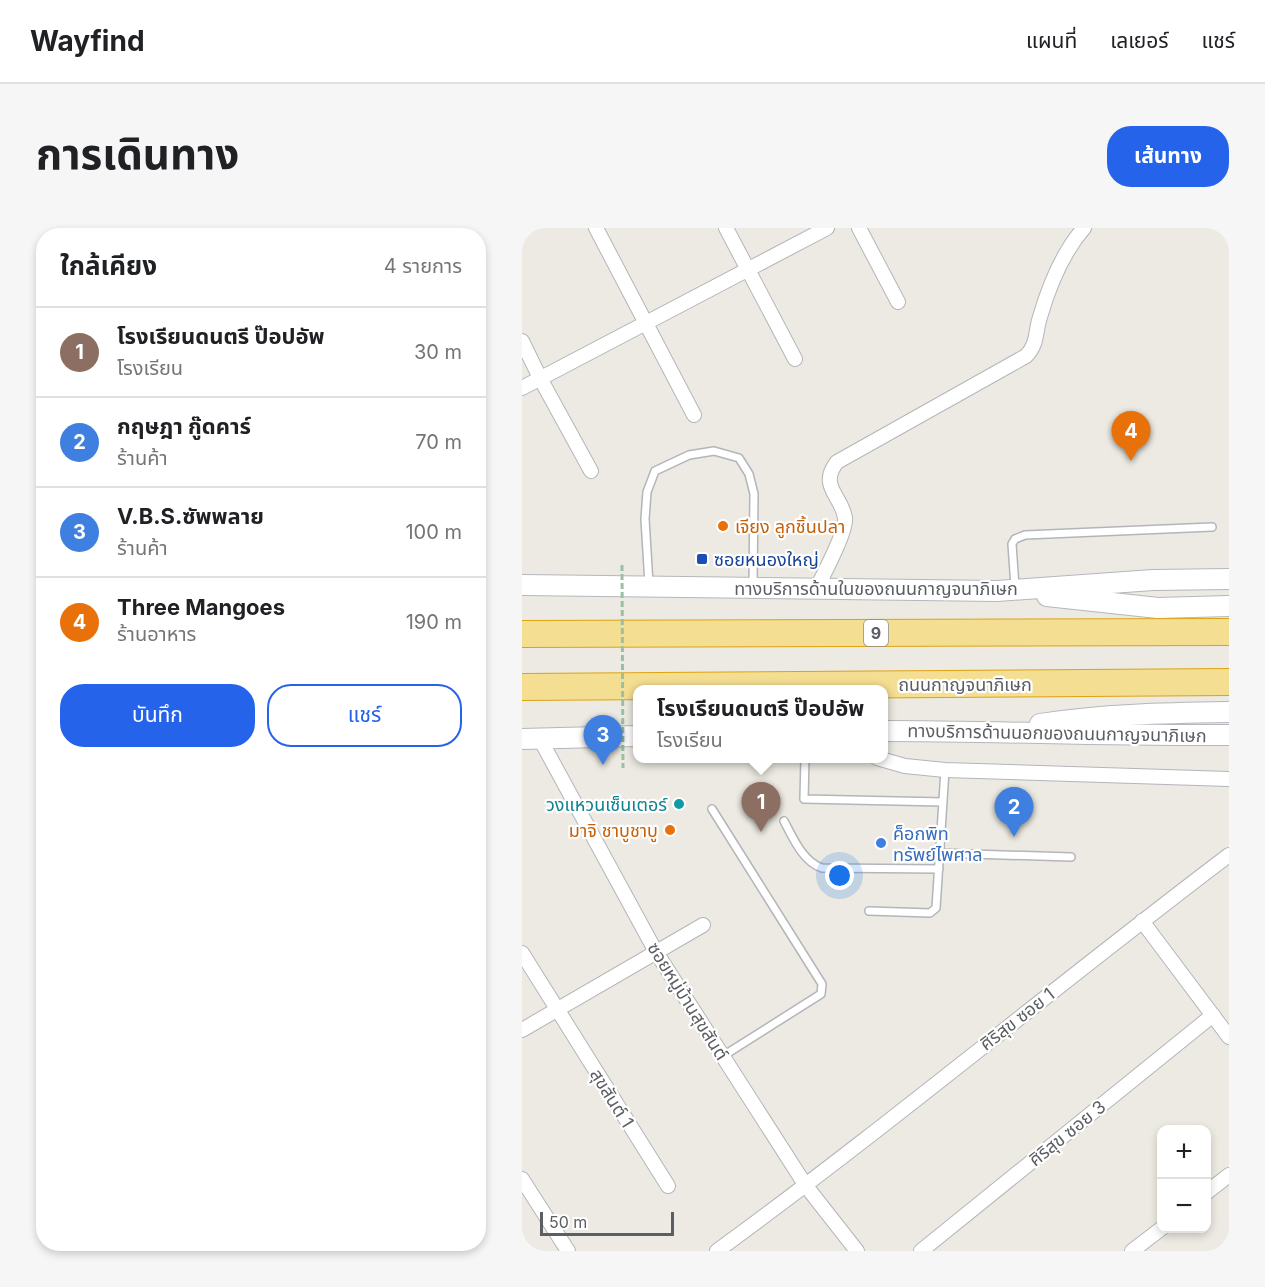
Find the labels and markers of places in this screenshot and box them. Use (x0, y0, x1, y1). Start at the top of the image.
pin: 4 (1112, 412, 1150, 461)
place label: เจียง ลูกชิ้นปลา (735, 515, 845, 539)
marker: เจียง ลูกชิ้นปลา (716, 519, 730, 533)
place label: ซอยหนองใหญ่ (714, 549, 819, 570)
marker: ซอยหนองใหญ่ (695, 552, 709, 566)
pin: 3 (584, 716, 622, 765)
pin: 1 (742, 782, 780, 832)
pin: 2 (994, 788, 1034, 837)
place label: วงแหวนเซ็นเตอร์ (546, 794, 668, 815)
marker: วงแหวนเซ็นเตอร์ (672, 797, 686, 811)
place label: มาจิ ชาบูชาบู (569, 820, 658, 843)
marker: มาจิ ชาบูชาบู (663, 823, 677, 837)
place label: ค็อกพิท ทรัพย์ไพศาล (893, 823, 982, 865)
marker: ค็อกพิท ทรัพย์ไพศาล (874, 836, 888, 850)

